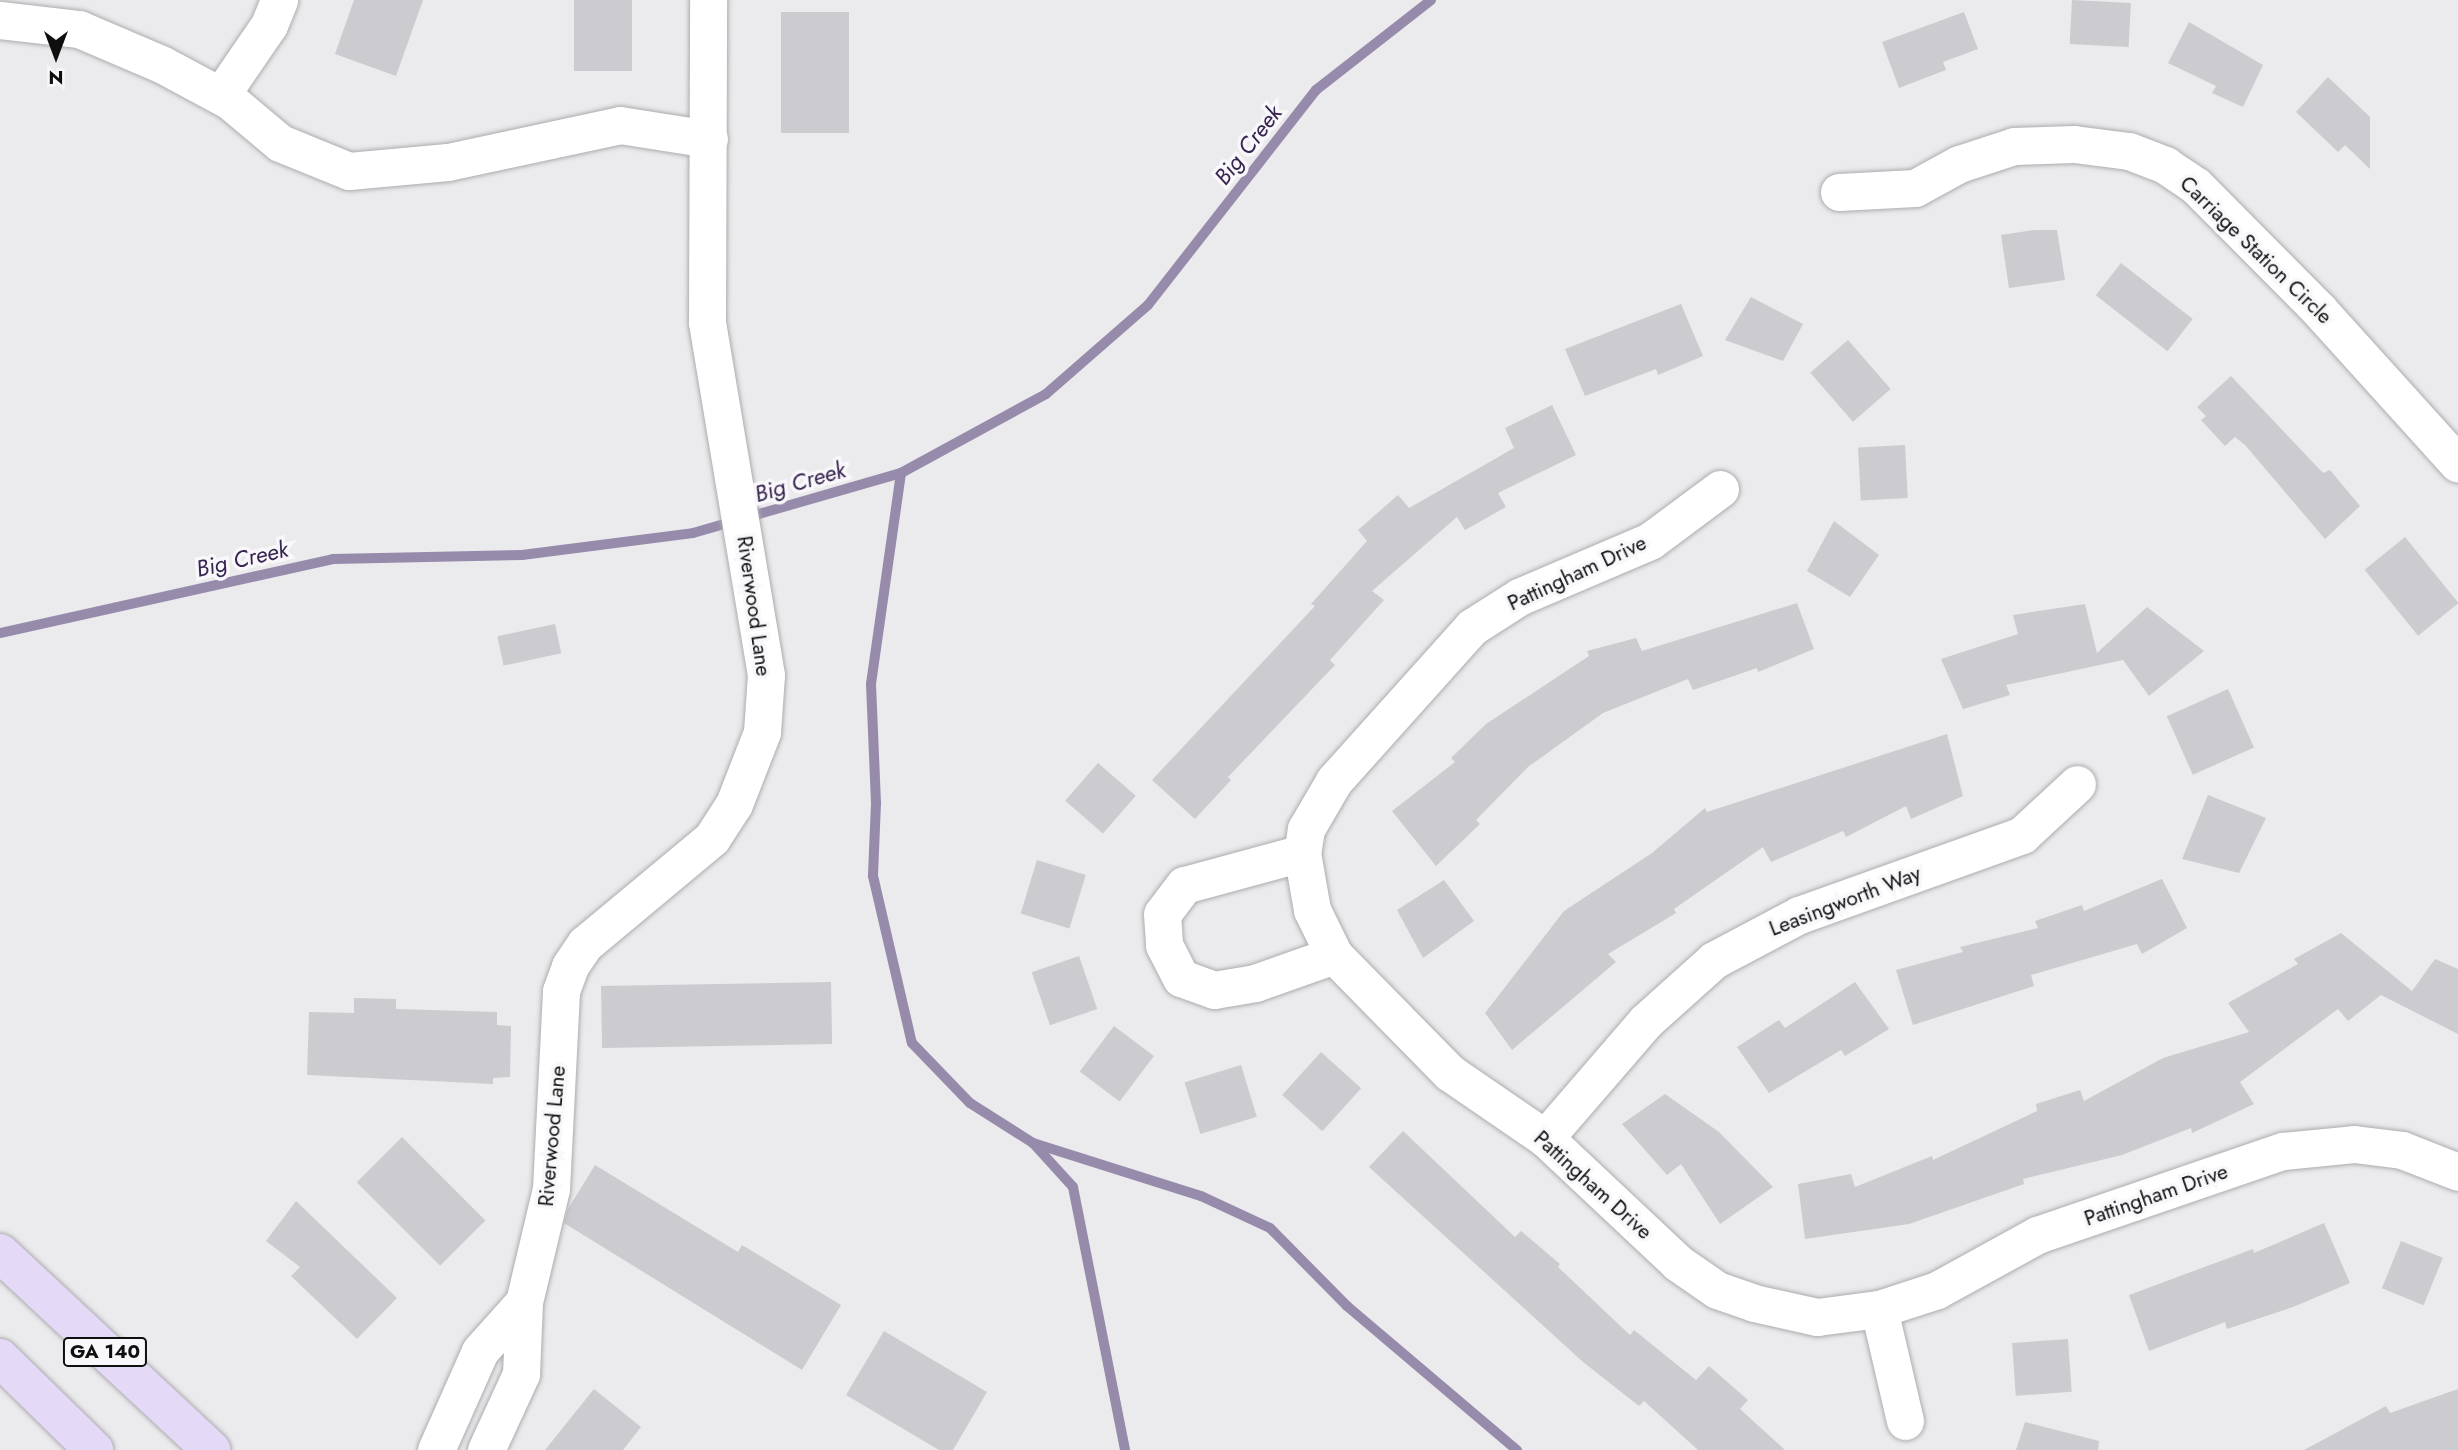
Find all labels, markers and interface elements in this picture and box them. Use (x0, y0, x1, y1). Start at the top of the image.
north arrow (21, 21, 91, 91)
text: N (48, 64, 64, 91)
water label: Big Creek (1208, 100, 1288, 190)
street label: Carriage Station Circle (2175, 171, 2337, 329)
water label: Big Creek (751, 456, 849, 508)
street label: Pattingham Drive (1504, 530, 1650, 616)
street label: Riverwood Lane (732, 534, 776, 678)
water label: Big Creek (193, 535, 291, 583)
street label: Leasingworth Way (1766, 861, 1924, 941)
street label: Riverwood Lane (533, 1064, 571, 1208)
street label: Pattingham Drive (1529, 1125, 1657, 1245)
street label: Pattingham Drive (2081, 1159, 2231, 1231)
road number: GA 140 (61, 1336, 149, 1368)

